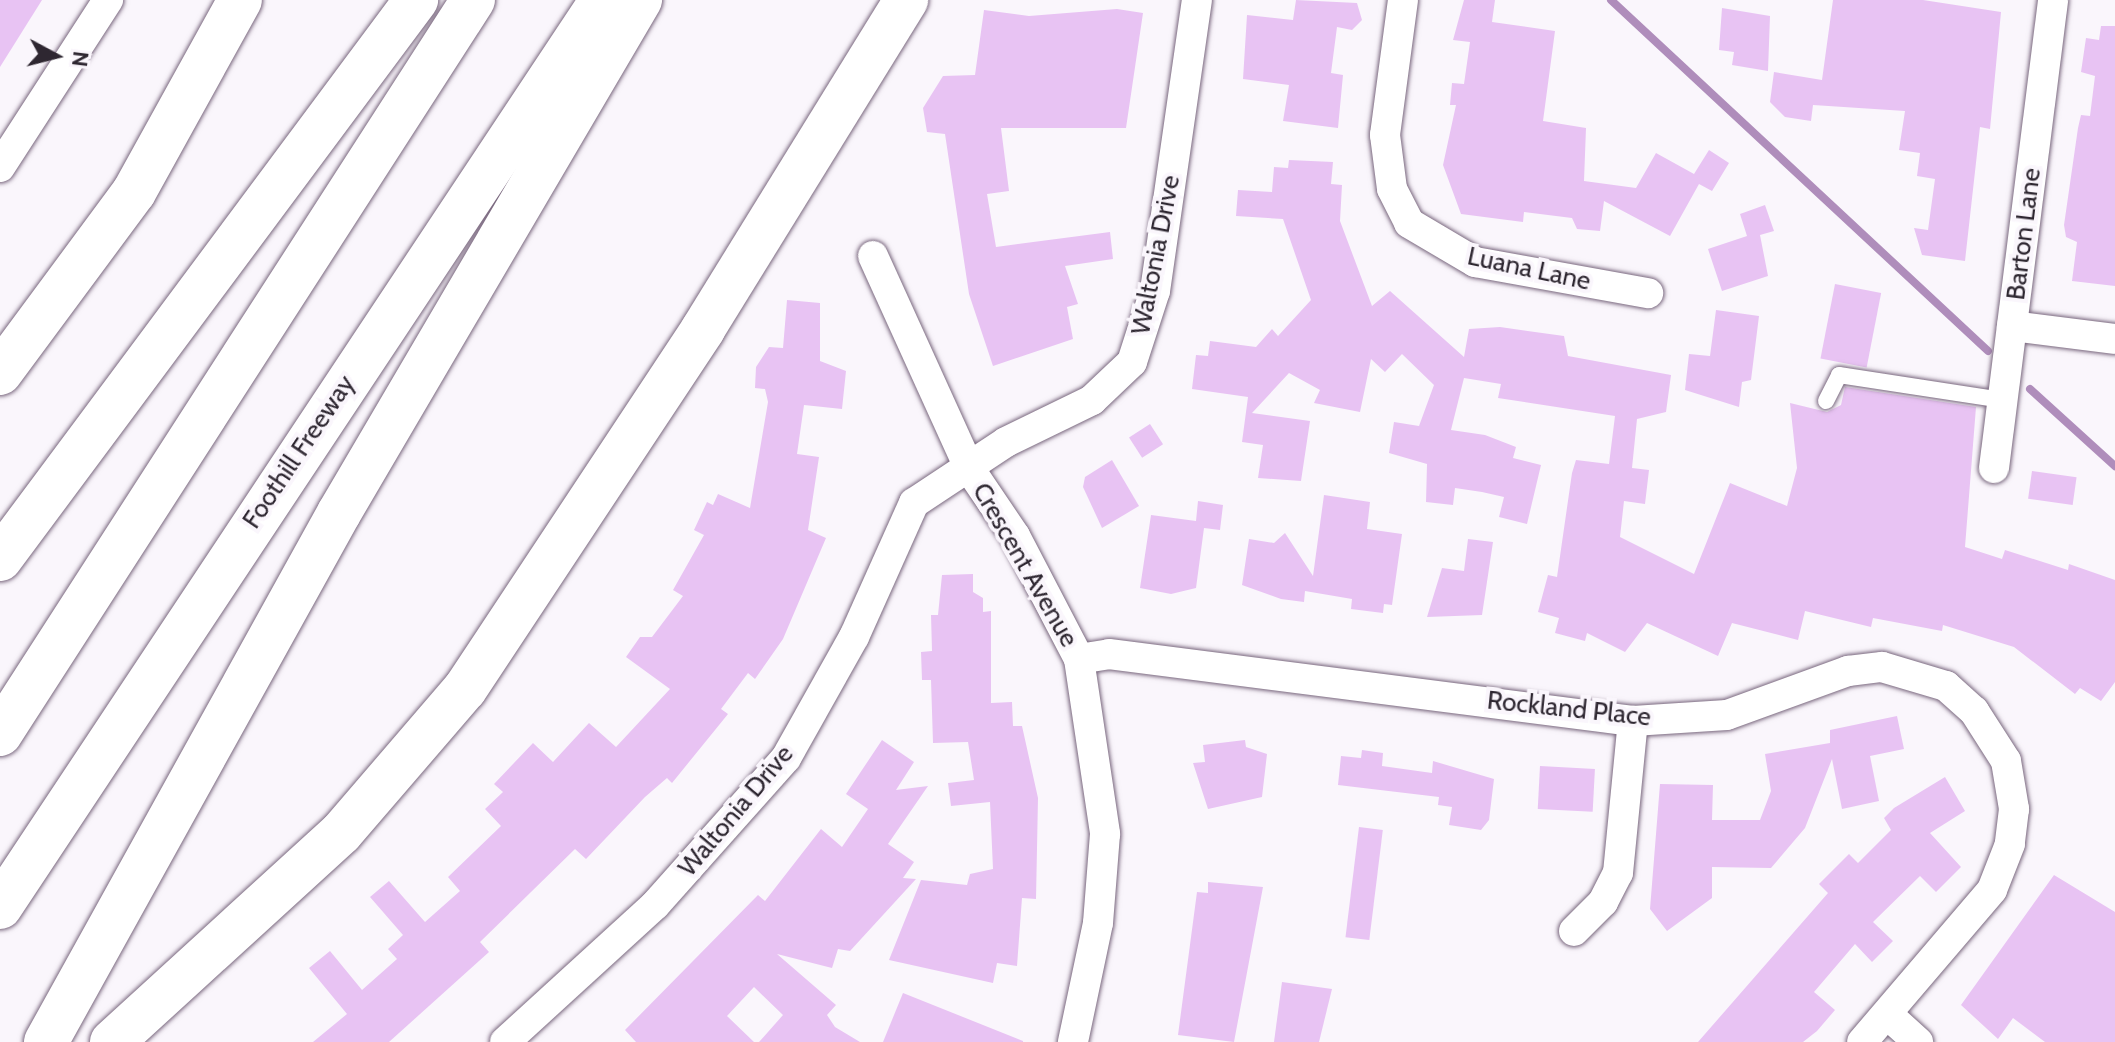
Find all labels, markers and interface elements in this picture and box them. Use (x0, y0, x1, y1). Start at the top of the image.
north arrow (16, 16, 96, 96)
text: N (66, 50, 95, 68)
street label: Barton Lane (2000, 166, 2048, 302)
street label: Waltonia Drive (1125, 173, 1187, 337)
street label: Luana Lane (1465, 241, 1593, 297)
street label: Foothill Freeway (236, 369, 362, 535)
street label: Crescent Avenue (965, 477, 1085, 653)
street label: Rockland Place (1485, 685, 1653, 733)
street label: Waltonia Drive (672, 739, 800, 883)

